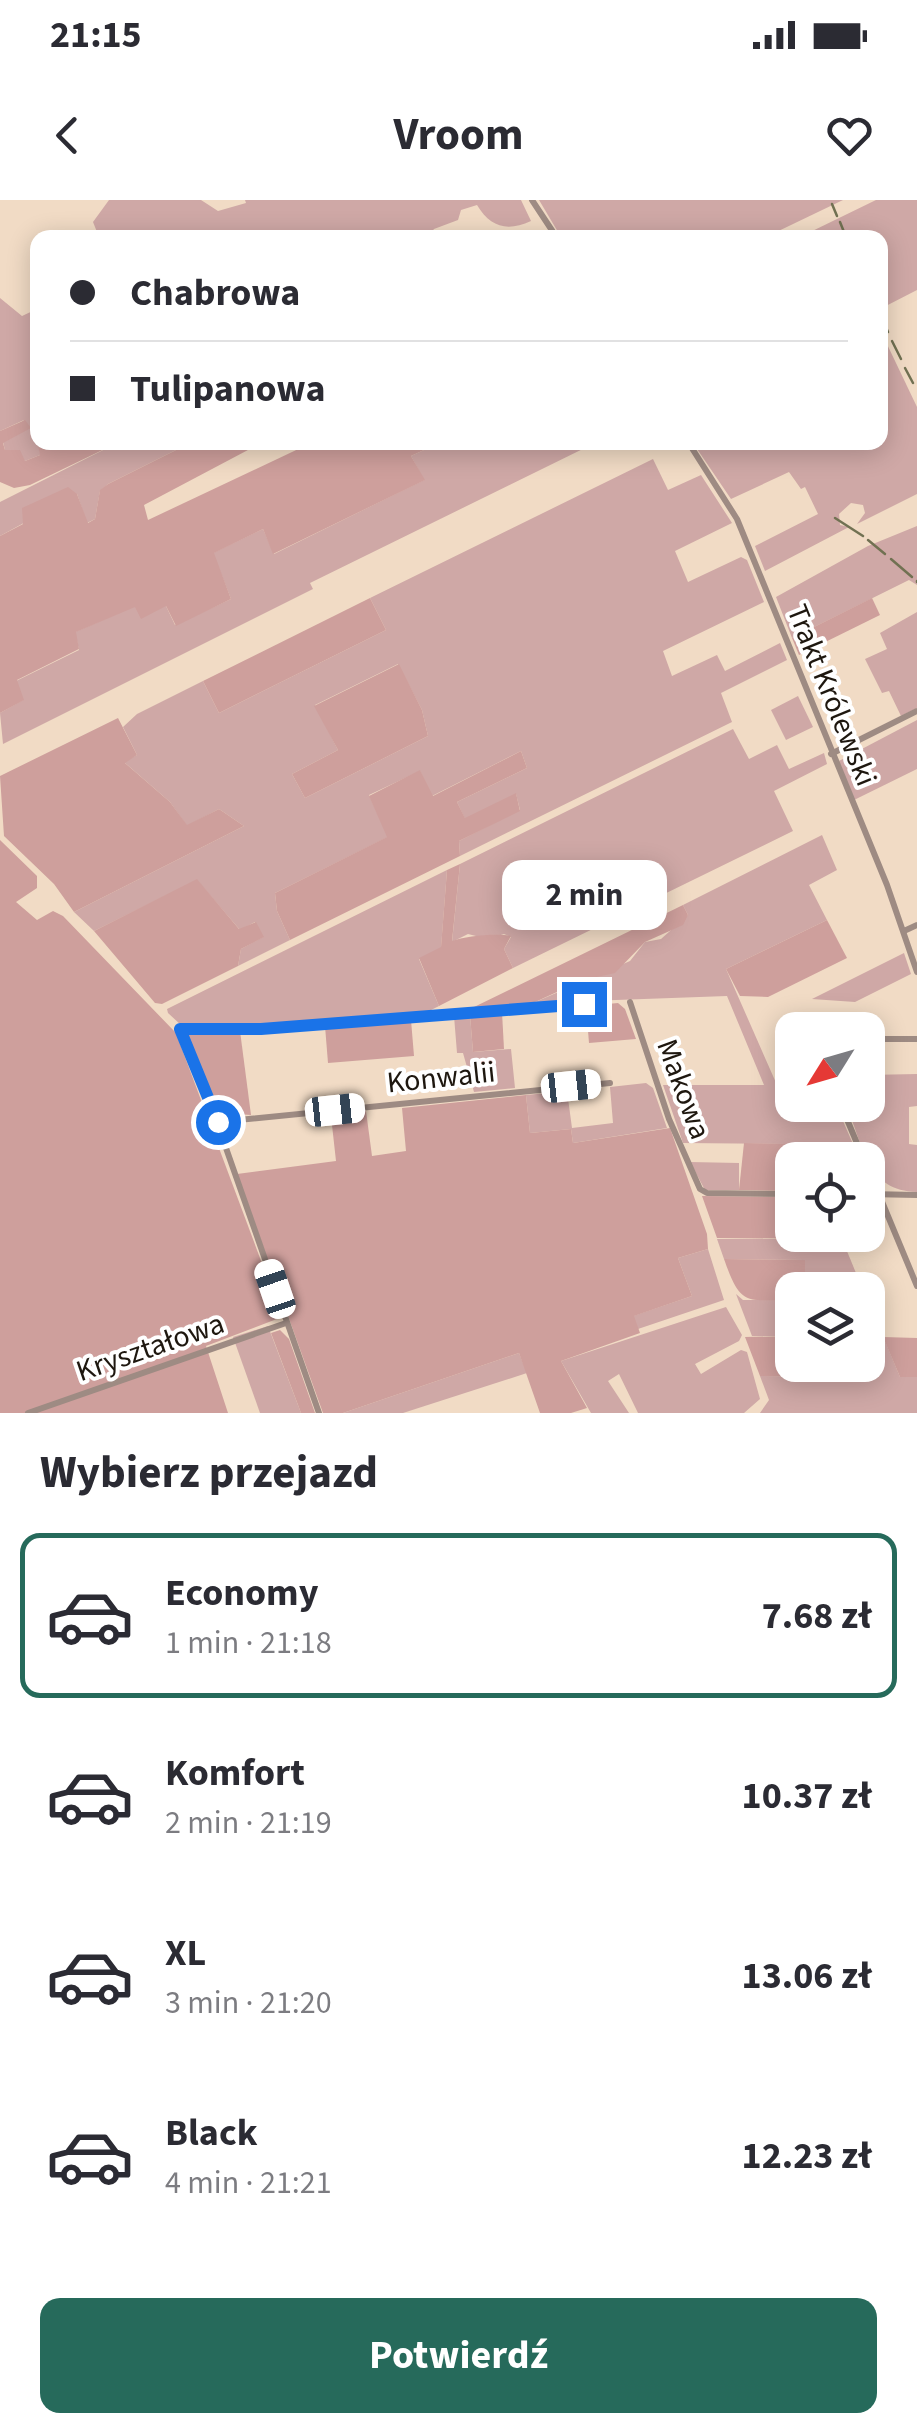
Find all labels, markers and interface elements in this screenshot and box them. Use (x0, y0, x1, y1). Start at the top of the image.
text: 21:15 (50, 8, 142, 62)
text: Vroom (393, 103, 524, 167)
icon: back (40, 108, 95, 163)
icon: heart (822, 108, 877, 163)
text: Chabrowa (130, 266, 300, 320)
text: Tulipanowa (130, 362, 326, 416)
street label: Trakt Królewski (776, 598, 888, 793)
callout: 2 min (502, 859, 666, 929)
text: 2 min (546, 872, 623, 918)
route end (562, 982, 607, 1027)
north arrow (775, 1012, 885, 1122)
map controls (775, 1012, 885, 1382)
street label: Makowa (646, 1033, 721, 1145)
street label: Konwalii (385, 1050, 497, 1105)
car (540, 1068, 602, 1104)
car (304, 1092, 366, 1128)
route start (196, 1100, 241, 1145)
button: locate (775, 1142, 885, 1252)
car (251, 1256, 299, 1322)
button: layers (775, 1272, 885, 1382)
street label: Kryształowa (70, 1302, 230, 1393)
text: Wybierz przejazd (40, 1441, 378, 1505)
text: Economy (165, 1566, 318, 1620)
icon: car (45, 1571, 135, 1661)
text: 7.68 zł (762, 1589, 872, 1643)
text: 1 min · 21:18 (165, 1620, 332, 1666)
text: Komfort (165, 1746, 305, 1800)
icon: car (45, 1751, 135, 1841)
text: 10.37 zł (742, 1769, 872, 1823)
text: 2 min · 21:19 (165, 1800, 332, 1846)
text: XL (165, 1926, 206, 1980)
icon: car (45, 1931, 135, 2021)
text: 13.06 zł (742, 1949, 872, 2003)
text: 3 min · 21:20 (165, 1980, 332, 2026)
text: Black (165, 2106, 258, 2160)
icon: car (45, 2111, 135, 2201)
text: 12.23 zł (742, 2129, 872, 2183)
text: 4 min · 21:21 (165, 2160, 332, 2206)
button: Potwierdź (40, 2298, 877, 2413)

